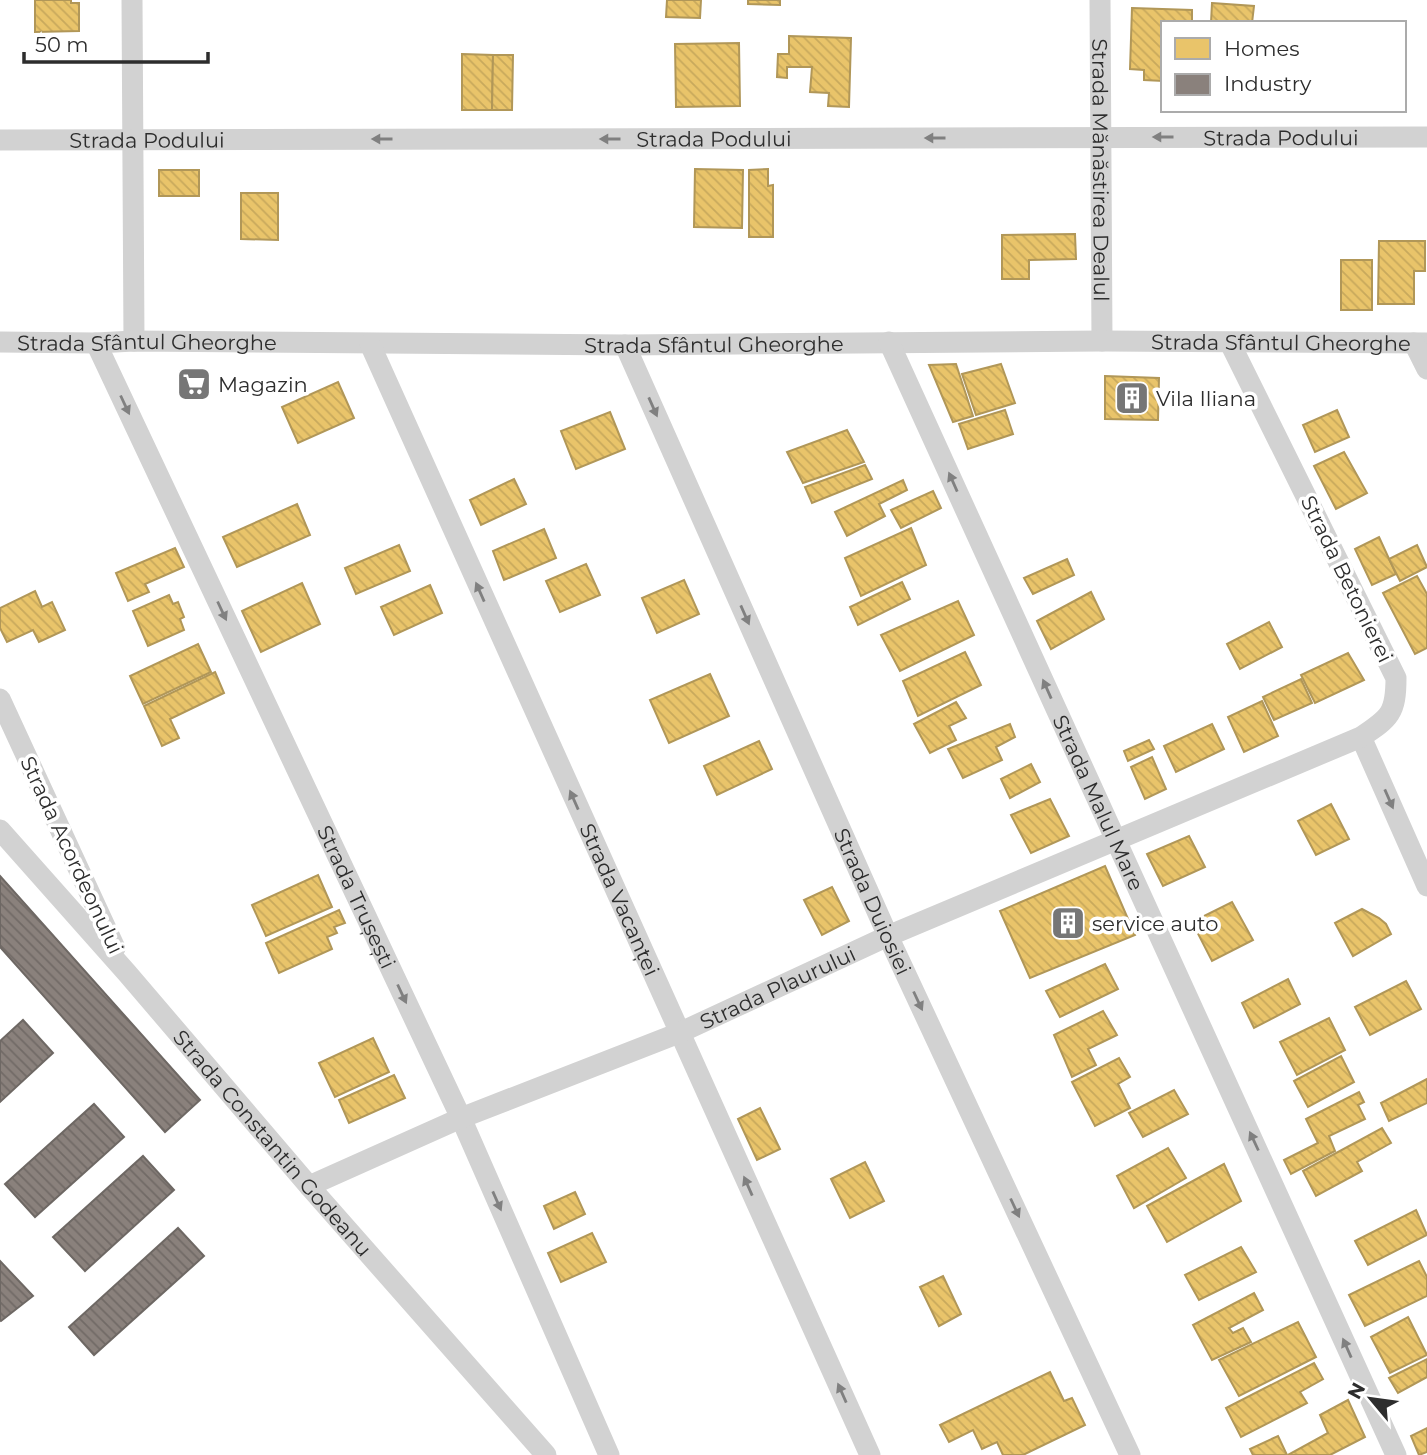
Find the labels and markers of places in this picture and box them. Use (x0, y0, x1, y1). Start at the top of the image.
supermarket icon: Magazin (175, 365, 213, 403)
place label: Magazin (218, 372, 308, 397)
building icon: Vila Iliana (1113, 379, 1151, 417)
place label: Vila Iliana (1156, 386, 1256, 411)
building icon: service auto (1049, 904, 1087, 942)
place label: service auto (1092, 911, 1218, 936)

